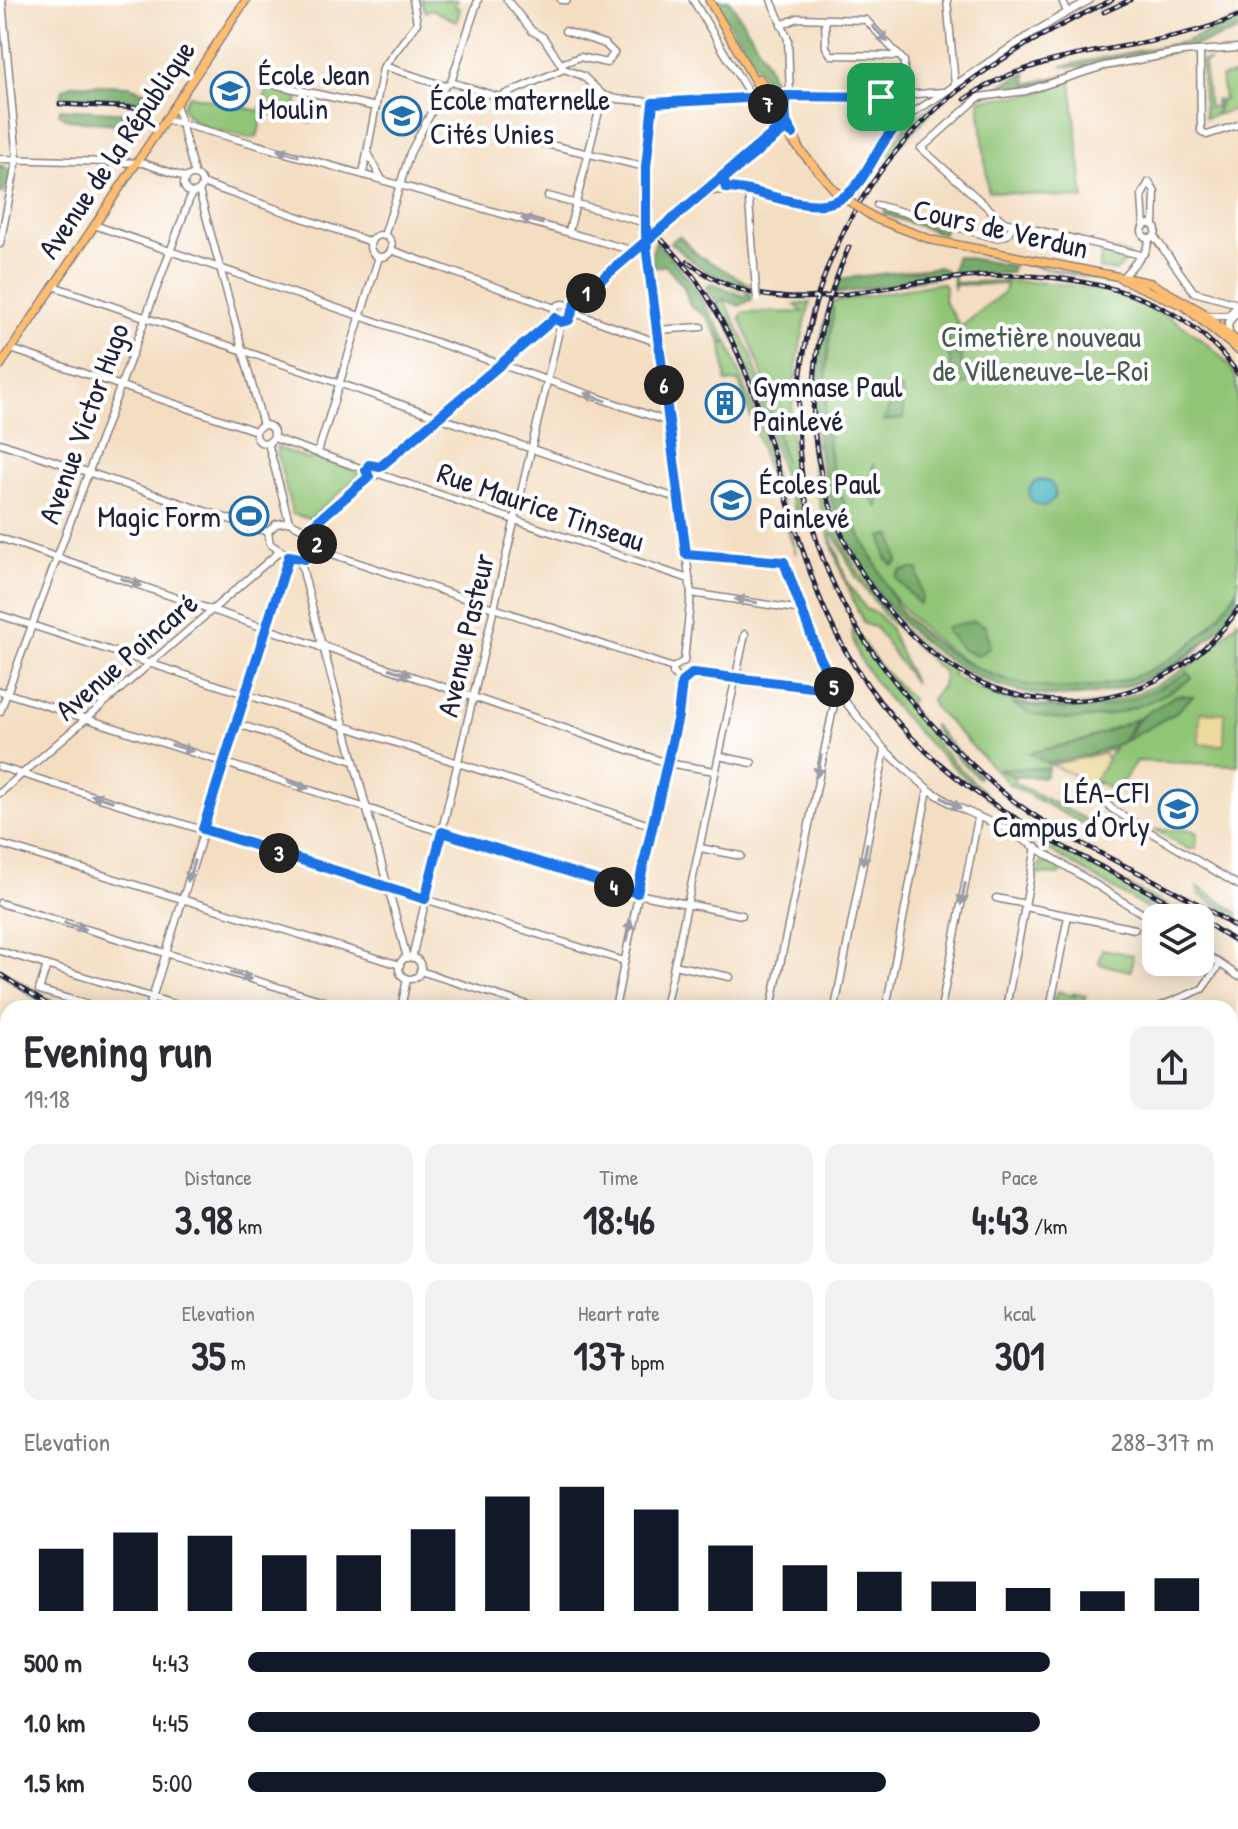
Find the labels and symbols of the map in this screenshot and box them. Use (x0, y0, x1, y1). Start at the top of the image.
one-way arrow (870, 24, 889, 43)
street label: Avenue de la République (28, 32, 204, 266)
place label: École Jean Moulin (258, 54, 370, 128)
pin (847, 63, 915, 131)
school or university icon: École Jean Moulin (209, 70, 251, 112)
place label: École maternelle Cités Unies (430, 79, 610, 153)
pin: 7 (748, 84, 788, 124)
school or university icon: École maternelle Cités Unies (381, 95, 423, 137)
one-way arrow (275, 146, 299, 159)
street label: Cours de Verdun (909, 188, 1093, 268)
one-way arrow (519, 214, 543, 227)
pin: 1 (566, 273, 606, 313)
park label: Cimetière nouveau de Villeneuve-le-Roi (932, 316, 1150, 390)
street label: Avenue Victor Hugo (28, 317, 138, 529)
pin: 6 (644, 365, 684, 405)
place label: Gymnase Paul Painlevé (753, 366, 902, 440)
building icon: Gymnase Paul Painlevé (704, 382, 746, 424)
one-way arrow (583, 390, 607, 402)
street label: Rue Maurice Tinseau (432, 452, 650, 560)
place label: Écoles Paul Painlevé (759, 463, 881, 537)
school or university icon: Écoles Paul Painlevé (710, 479, 752, 521)
sports icon: Magic Form (228, 495, 270, 537)
place label: Magic Form (97, 496, 221, 536)
pin: 2 (297, 524, 337, 564)
street label: Avenue Pasteur (427, 549, 503, 721)
one-way arrow (119, 577, 143, 589)
street label: Avenue Poincaré (46, 583, 206, 729)
one-way arrow (734, 594, 759, 607)
one-way arrow (388, 666, 412, 678)
pin: 5 (814, 667, 854, 707)
one-way arrow (170, 743, 194, 755)
one-way arrow (812, 754, 825, 779)
place label: LÉA-CFI Campus d'Orly (993, 772, 1150, 846)
one-way arrow (286, 780, 310, 792)
school or university icon: LÉA-CFI Campus d'Orly (1157, 788, 1199, 830)
one-way arrow (89, 791, 113, 804)
one-way arrow (940, 796, 962, 810)
pin: 3 (259, 833, 299, 873)
one-way arrow (858, 842, 870, 867)
one-way arrow (184, 860, 197, 884)
pin: 4 (594, 867, 634, 907)
one-way arrow (956, 882, 968, 907)
one-way arrow (624, 919, 636, 944)
one-way arrow (63, 920, 87, 932)
one-way arrow (229, 970, 253, 983)

